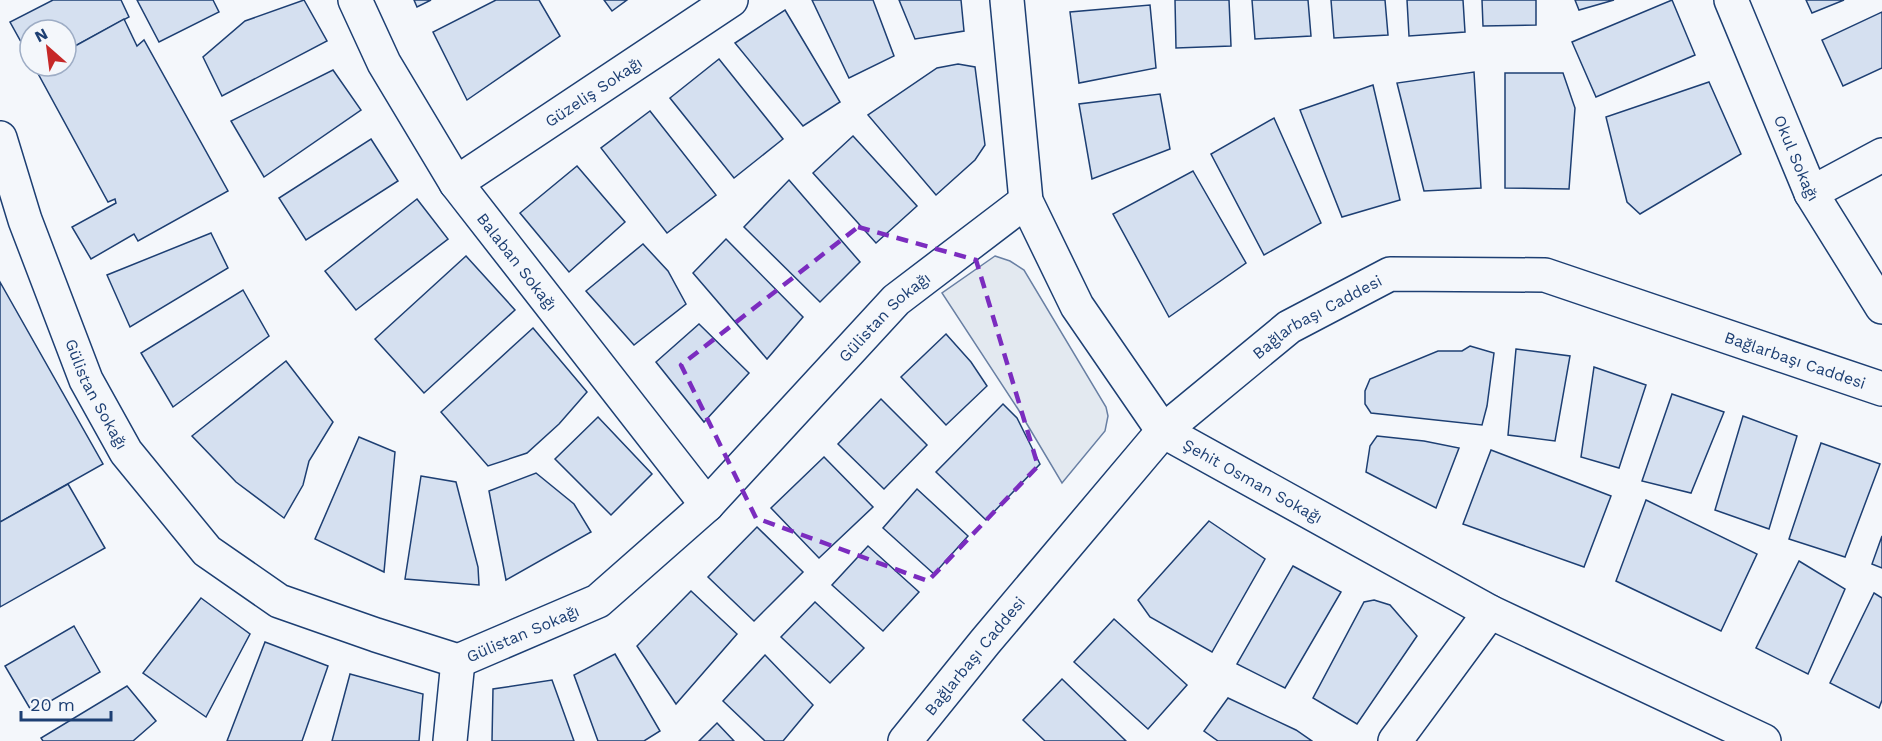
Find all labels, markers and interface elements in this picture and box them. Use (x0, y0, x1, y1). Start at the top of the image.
north arrow (18, 18, 78, 78)
text: N (31, 24, 51, 46)
street label: Güzeliş Sokağı (541, 53, 646, 131)
street label: Okul Sokağı (1770, 112, 1823, 205)
street label: Balaban Sokağı (473, 209, 561, 315)
street label: Gülistan Sokağı (835, 268, 934, 366)
street label: Bağlarbaşı Caddesi (1249, 271, 1385, 363)
street label: Bağlarbaşı Caddesi (1722, 327, 1868, 393)
street label: Gülistan Sokağı (61, 336, 131, 453)
street label: Şehit Osman Sokağı (1179, 435, 1326, 527)
street label: Bağlarbaşı Caddesi (921, 593, 1029, 719)
street label: Gülistan Sokağı (464, 601, 582, 666)
scale bar (21, 684, 111, 722)
text: 20 m (30, 694, 75, 715)

